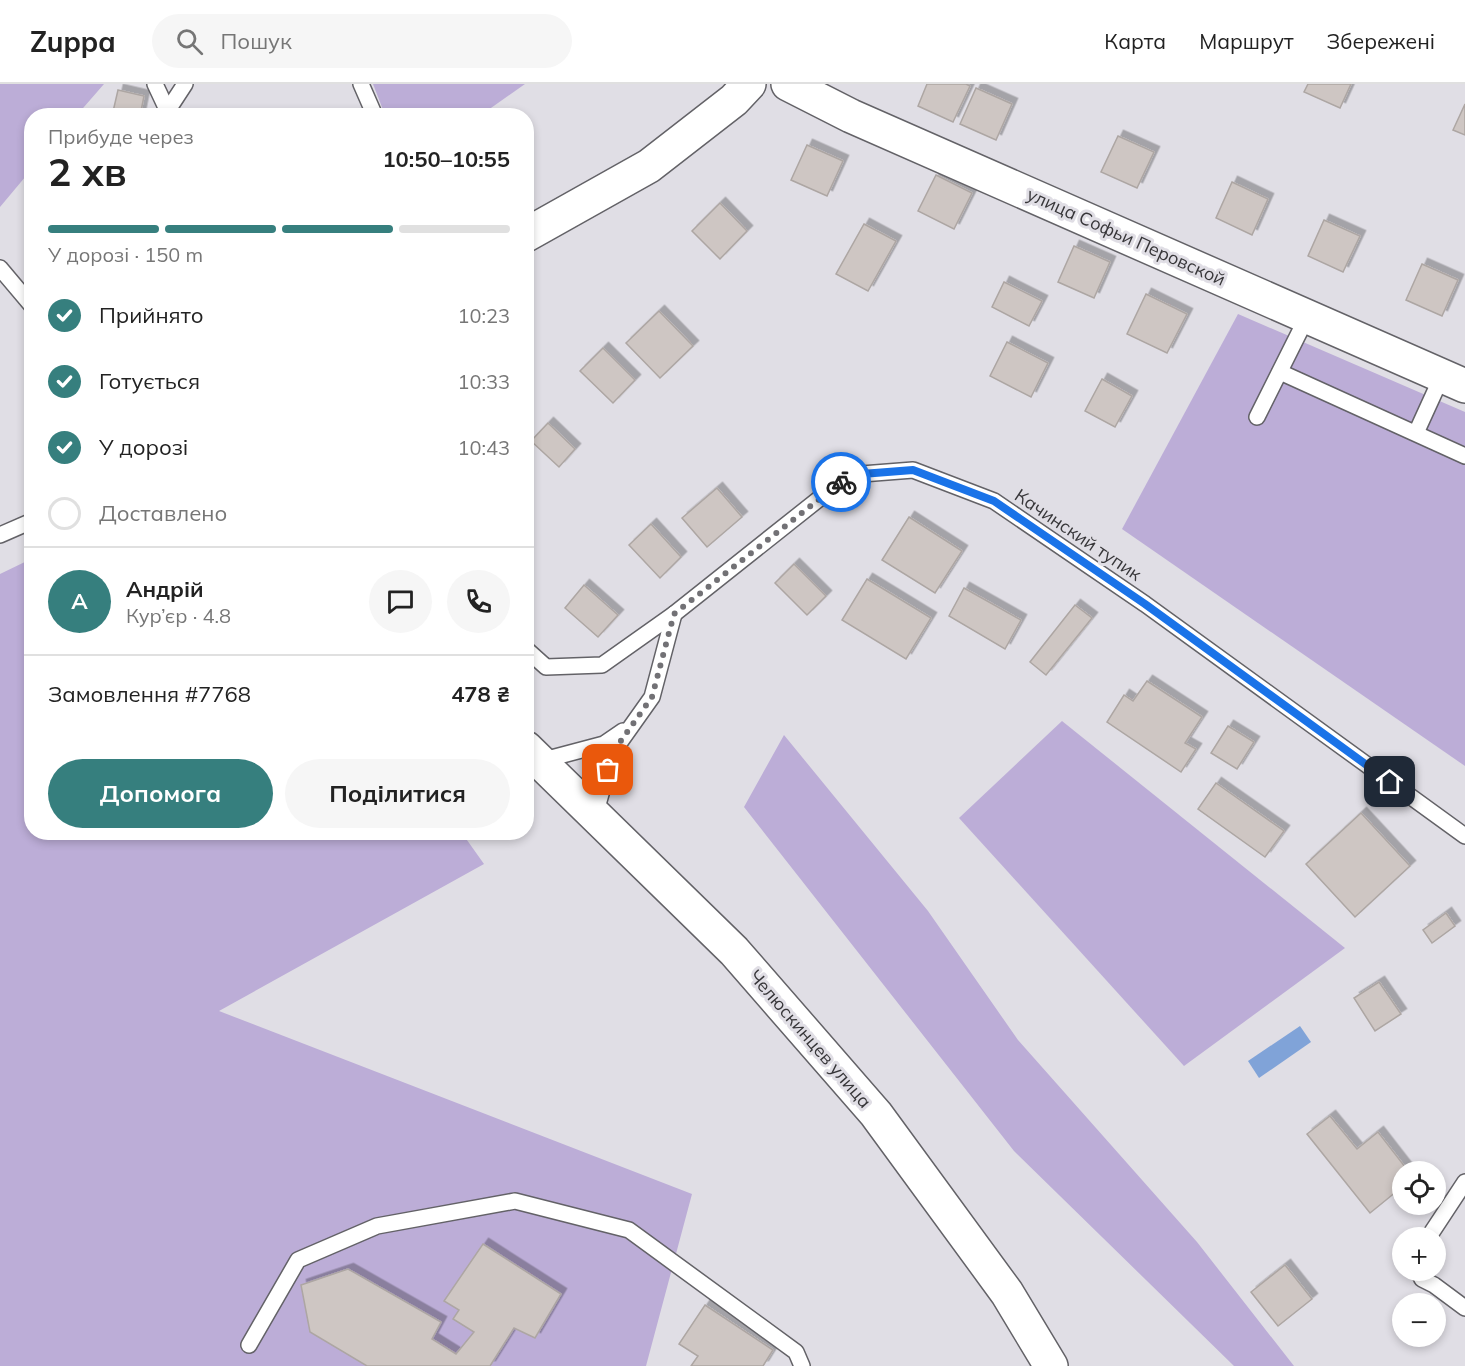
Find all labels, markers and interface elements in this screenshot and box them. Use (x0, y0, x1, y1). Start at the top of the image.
search box (152, 14, 572, 68)
text: Zuppa (30, 24, 116, 59)
icon: search (173, 25, 206, 58)
text: Пошук (221, 27, 292, 55)
text: Карта (1104, 28, 1166, 54)
text: Маршрут (1199, 28, 1294, 54)
text: Збережені (1327, 28, 1435, 54)
text: Прибуде через (48, 124, 194, 149)
text: 10:50–10:55 (382, 145, 510, 173)
text: 2 хв (48, 147, 127, 196)
street label: улица Софьи Перовской (1023, 182, 1229, 291)
text: У дорозі · 150 m (48, 242, 203, 267)
icon: check (48, 299, 81, 332)
text: Прийнято (99, 301, 203, 329)
text: 10:23 (457, 303, 510, 328)
icon: check (48, 365, 81, 398)
text: Готується (99, 367, 200, 395)
text: 10:33 (457, 369, 510, 394)
icon: check (48, 431, 81, 464)
text: У дорозі (99, 433, 188, 461)
text: 10:43 (457, 435, 510, 460)
courier (811, 452, 871, 512)
icon: bike (825, 466, 858, 499)
street label: Качинский тупик (1010, 484, 1146, 586)
text: Доставлено (99, 499, 227, 527)
button: chat (369, 570, 432, 633)
button: phone (447, 570, 510, 633)
text: Андрій (126, 575, 204, 603)
text: А (71, 587, 88, 615)
text: Кур’єр · 4.8 (126, 603, 231, 628)
text: Замовлення #7768 (48, 680, 251, 708)
text: 478 ₴ (451, 680, 510, 708)
pin (582, 744, 633, 795)
icon: bag (591, 753, 624, 786)
pin (1364, 756, 1415, 807)
button: Допомога (48, 759, 273, 828)
button: Поділитися (285, 759, 510, 828)
icon: home (1373, 765, 1406, 798)
street label: Челюскинцев улица (744, 965, 877, 1112)
map controls (1392, 1161, 1446, 1347)
button: locate (1392, 1161, 1446, 1215)
button: + (1392, 1227, 1446, 1281)
button: − (1392, 1293, 1446, 1347)

